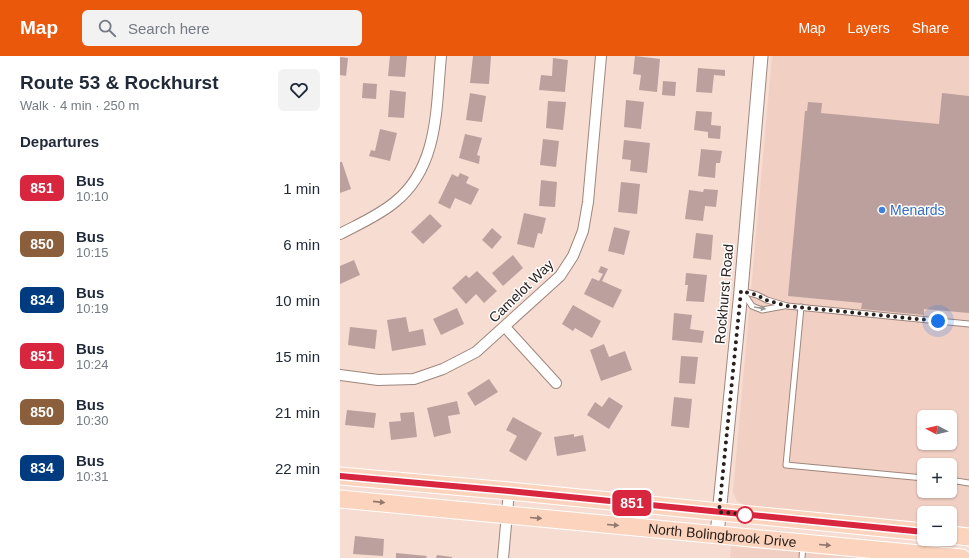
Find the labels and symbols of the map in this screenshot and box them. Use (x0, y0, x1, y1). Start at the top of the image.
place label: Menards (890, 202, 944, 218)
marker: Menards (877, 205, 887, 215)
street label: Rockhurst Road (712, 243, 736, 345)
street label: Camelot Way (485, 256, 557, 326)
one-way arrow (754, 305, 766, 311)
your location (928, 311, 948, 331)
north arrow (917, 410, 957, 450)
line badge: 851 (609, 490, 655, 516)
one-way arrow (373, 499, 385, 506)
unlabelled marker (736, 506, 754, 524)
one-way arrow (530, 514, 542, 521)
street label: North Bolingbrook Drive (647, 520, 797, 550)
one-way arrow (607, 522, 619, 528)
one-way arrow (819, 542, 831, 548)

